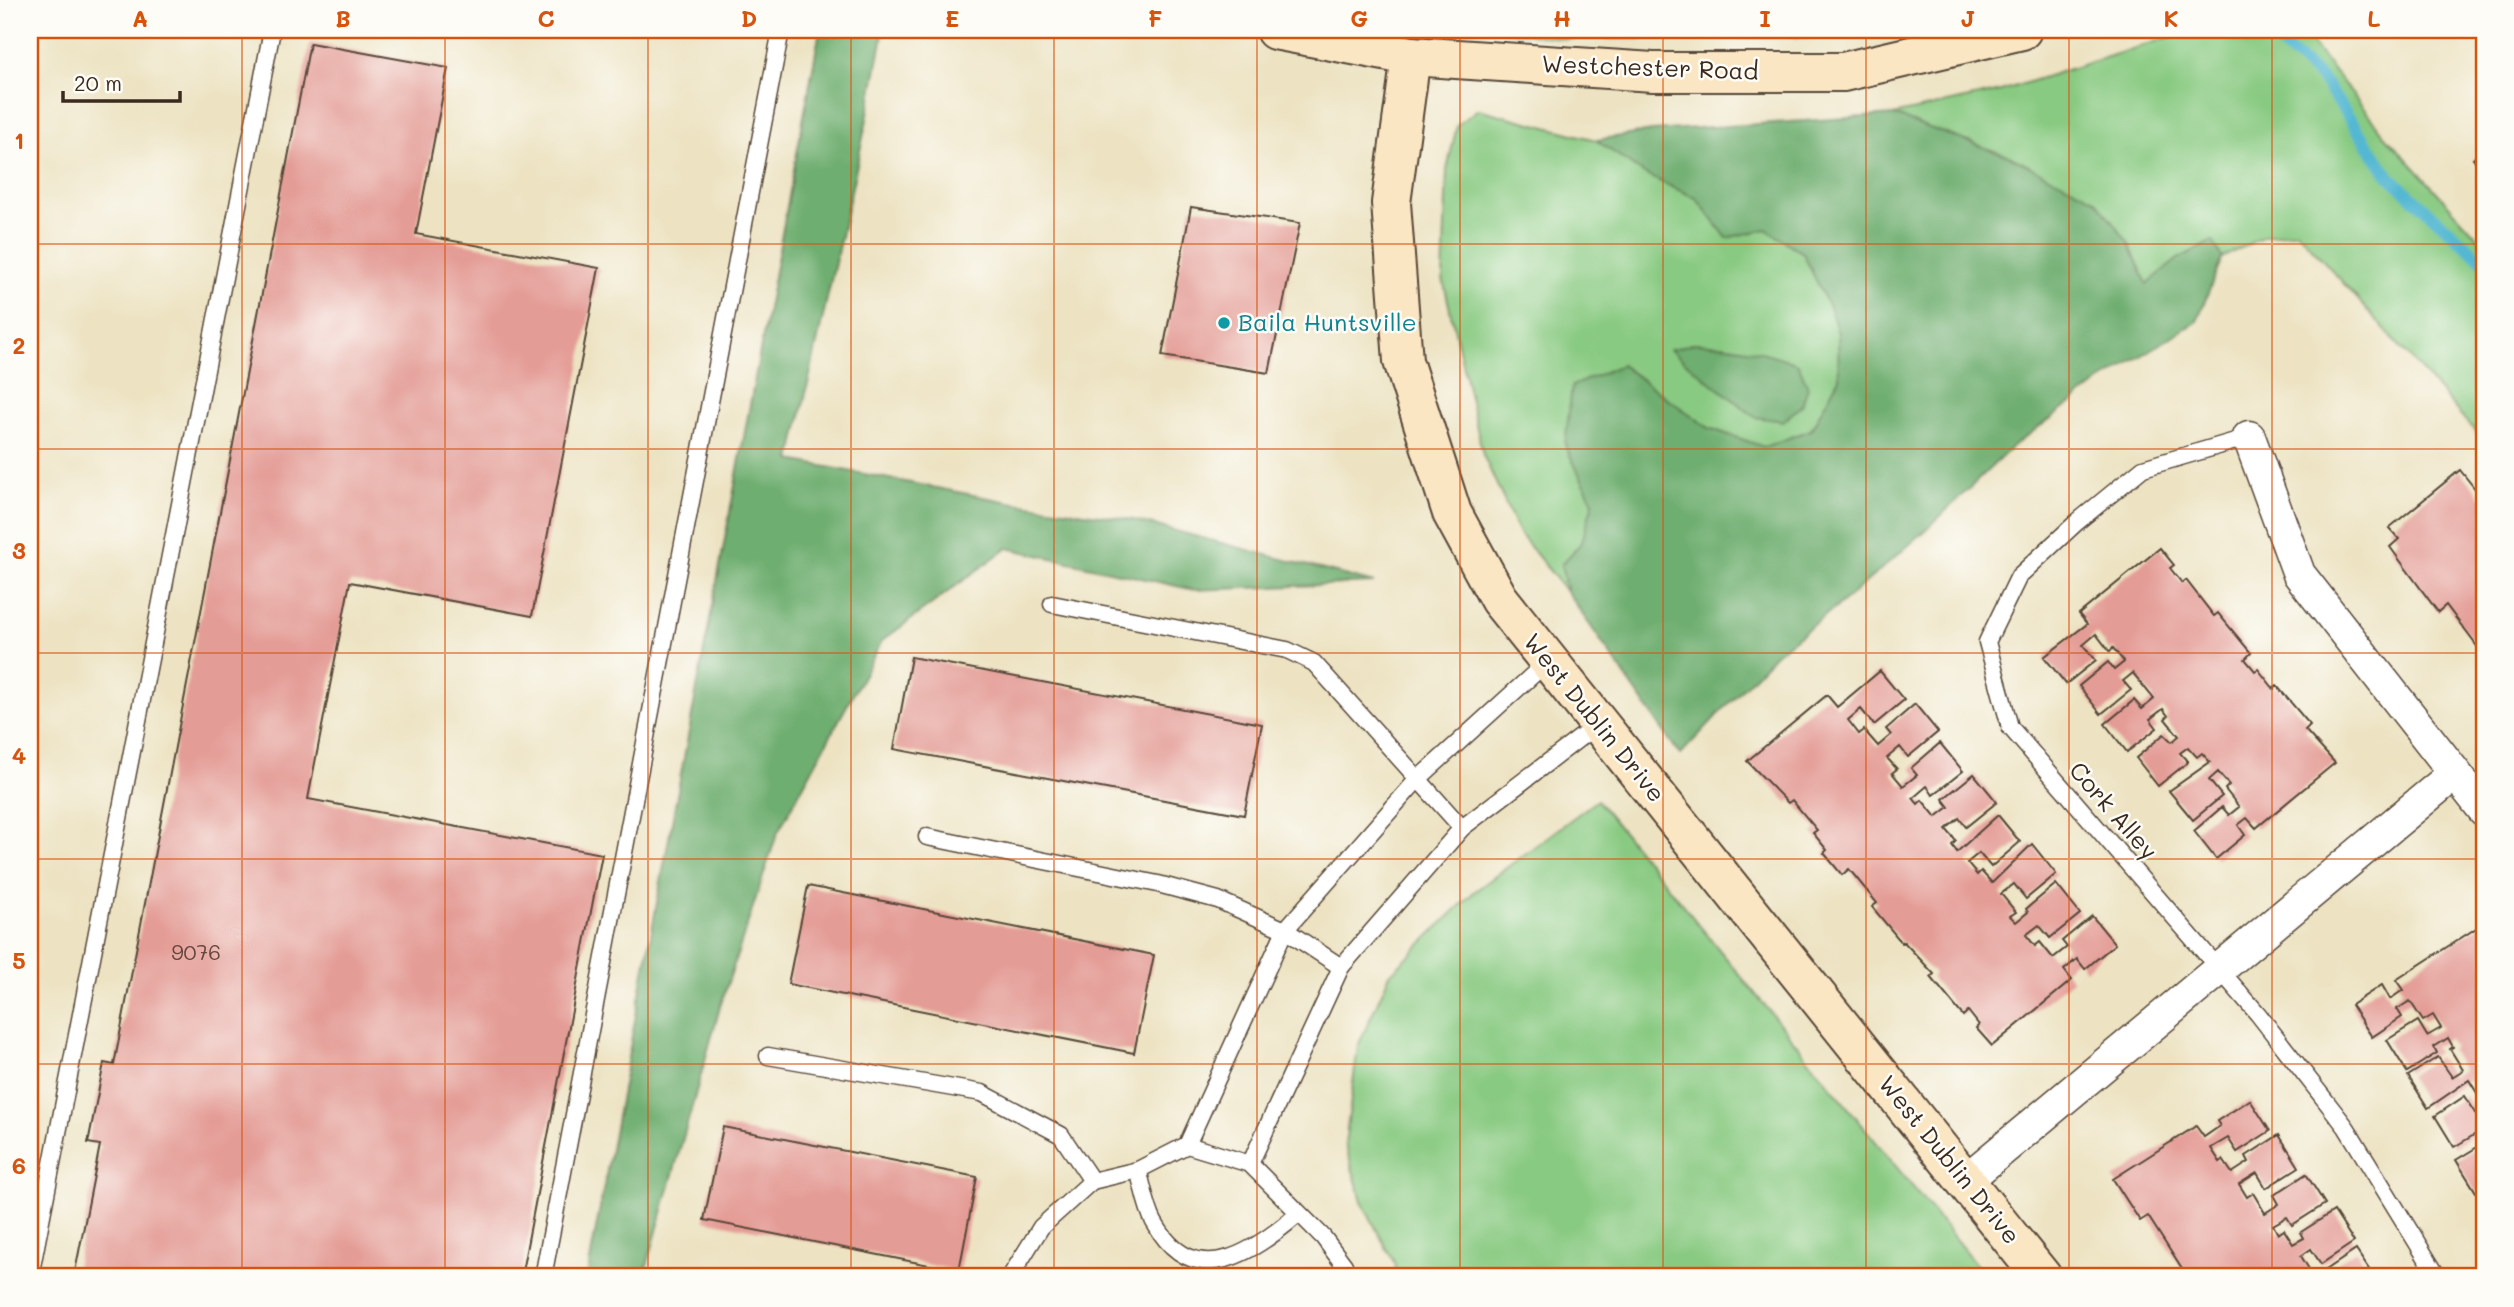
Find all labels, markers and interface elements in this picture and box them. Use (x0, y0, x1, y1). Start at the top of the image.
text: A (132, 3, 148, 33)
text: B (335, 3, 351, 33)
text: C (537, 3, 555, 33)
text: D (741, 3, 757, 33)
text: E (945, 3, 959, 33)
text: F (1148, 3, 1162, 33)
text: G (1350, 3, 1368, 33)
text: H (1553, 3, 1571, 33)
text: I (1759, 3, 1771, 33)
text: J (1960, 3, 1976, 33)
text: K (2163, 3, 2179, 33)
text: L (2367, 3, 2381, 33)
street label: Westchester Road (1541, 47, 1759, 86)
scale bar (63, 60, 180, 104)
text: 20 m (74, 69, 122, 96)
text: 1 (14, 125, 24, 155)
place label: Baila Huntsville (1238, 306, 1417, 337)
marker: Baila Huntsville (1216, 315, 1232, 331)
text: 2 (13, 330, 25, 360)
text: 3 (12, 535, 26, 565)
street label: West Dublin Drive (1518, 626, 1673, 808)
text: 4 (12, 740, 26, 770)
street label: Cork Alley (2063, 755, 2165, 865)
house number: 9076 (171, 938, 221, 965)
text: 5 (12, 945, 26, 975)
street label: West Dublin Drive (1873, 1068, 2028, 1250)
text: 6 (12, 1150, 26, 1180)

